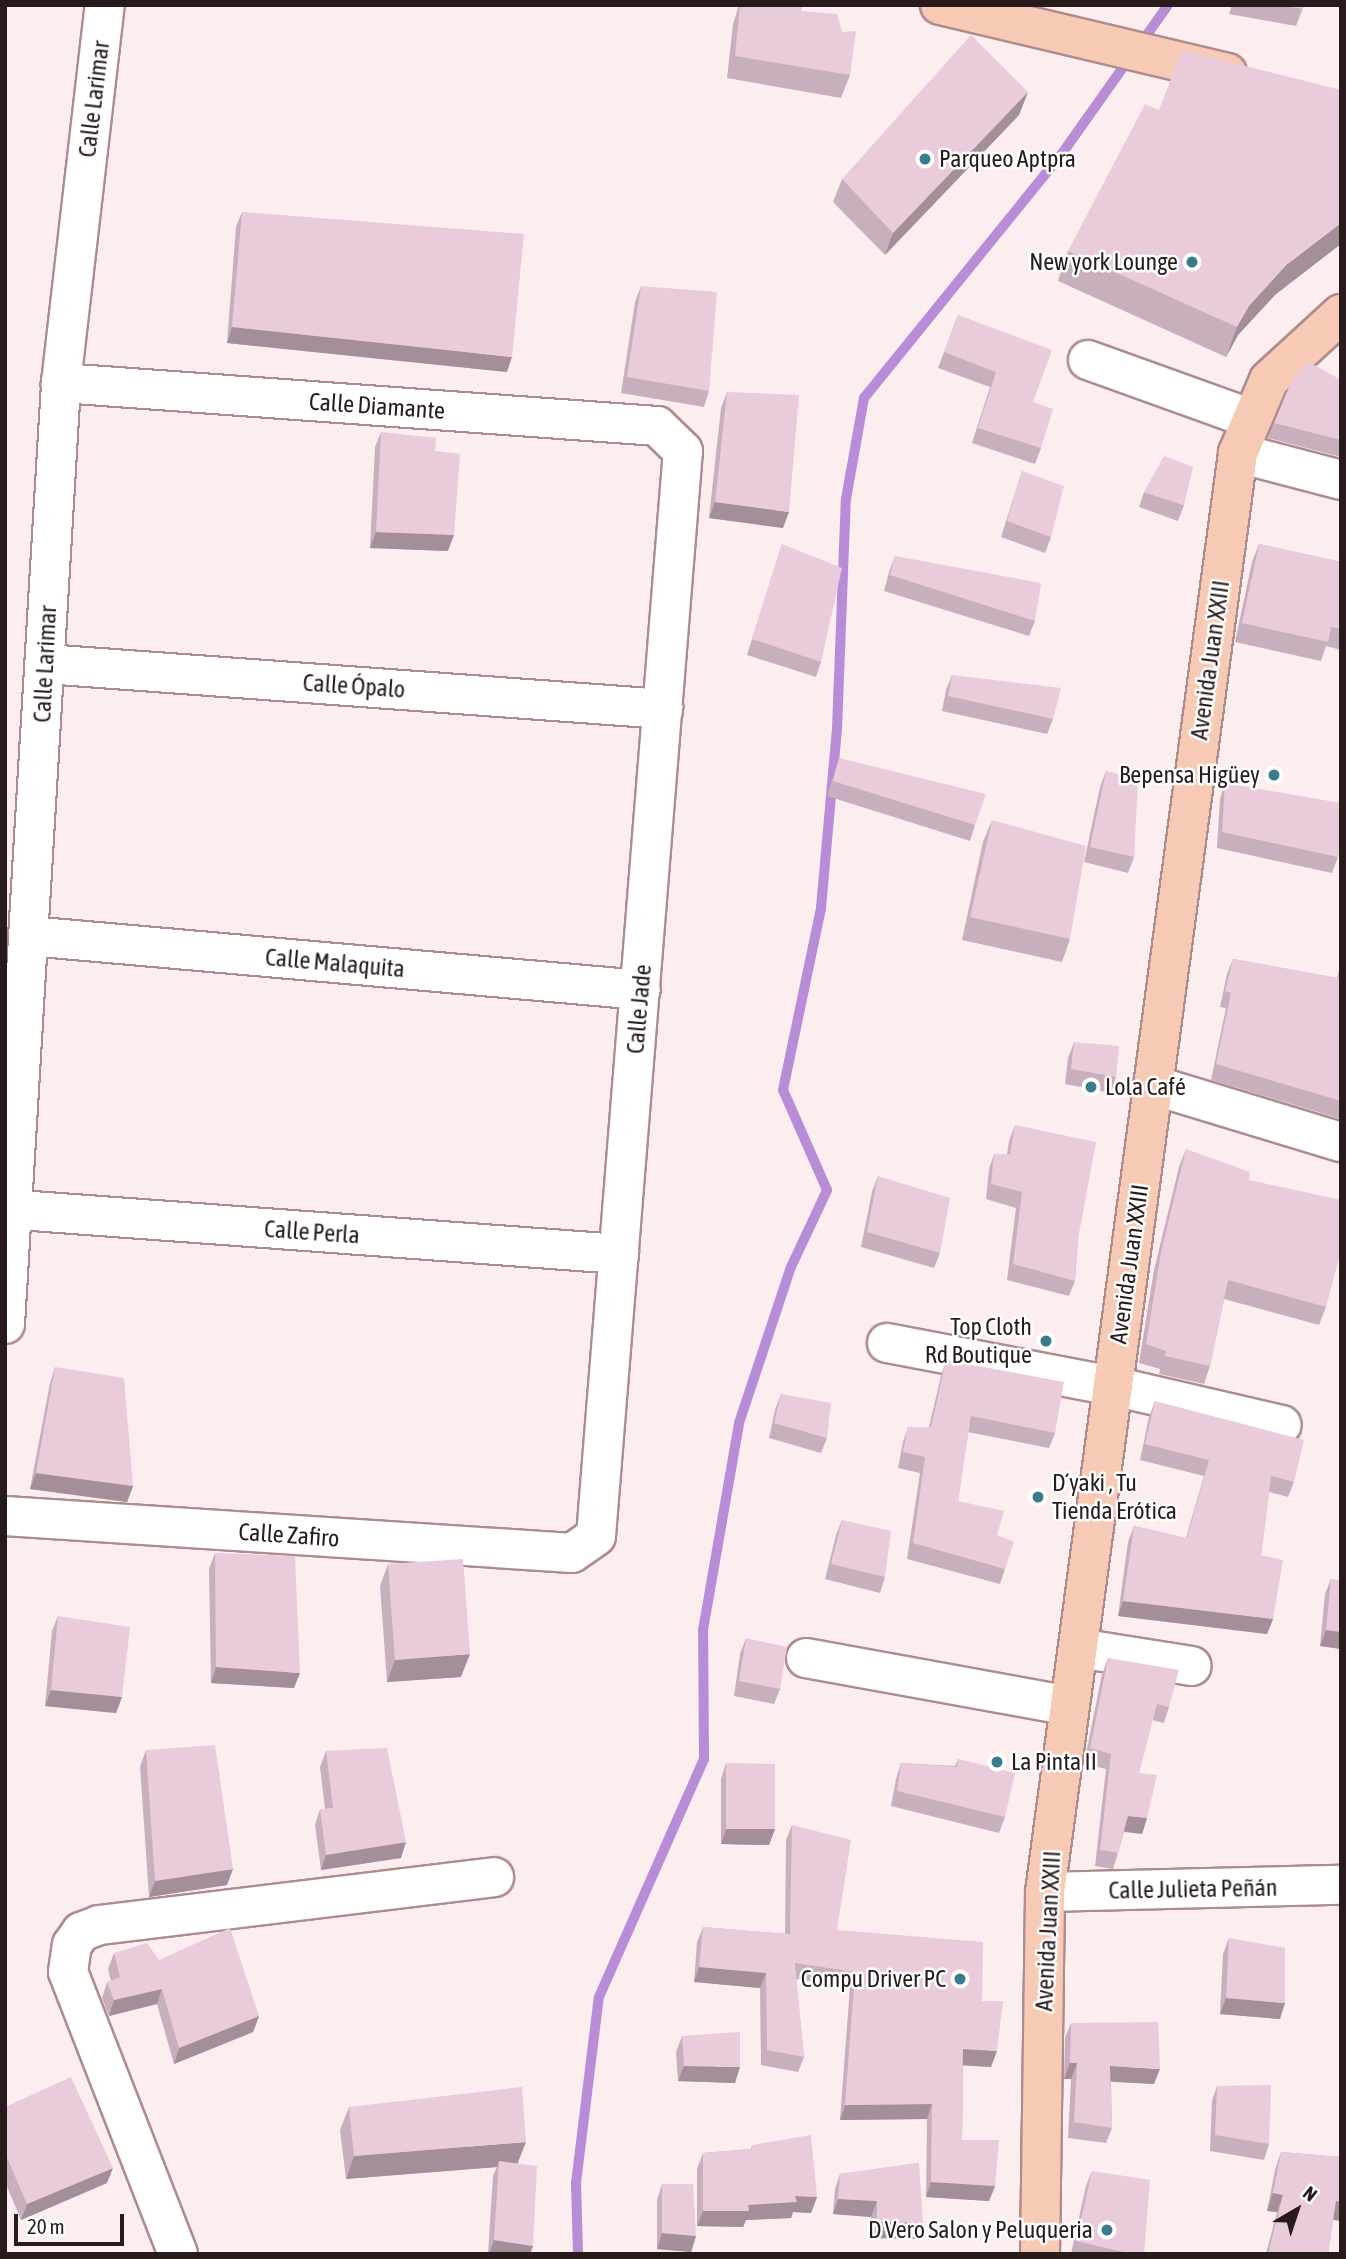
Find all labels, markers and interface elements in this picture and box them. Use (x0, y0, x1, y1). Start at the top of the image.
street label: Calle Larimar (73, 39, 115, 159)
place label: Parqueo Aptpra (939, 145, 1076, 173)
marker: Parqueo Aptpra (917, 151, 933, 167)
place label: New york Lounge (1029, 248, 1178, 276)
marker: New york Lounge (1184, 254, 1200, 270)
street label: Calle Diamante (308, 387, 446, 425)
street label: Avenida Juan XXIII (1185, 578, 1235, 742)
street label: Calle Larimar (28, 605, 62, 723)
street label: Calle Ópalo (302, 668, 406, 704)
place label: Bepensa Higüey (1119, 761, 1260, 789)
marker: Bepensa Higüey (1266, 767, 1282, 783)
street label: Calle Malaquita (264, 943, 406, 983)
street label: Calle Jade (621, 963, 657, 1055)
place label: Lola Café (1105, 1073, 1186, 1101)
marker: Lola Café (1083, 1079, 1099, 1095)
street label: Avenida Juan XXIII (1104, 1182, 1154, 1346)
street label: Calle Perla (263, 1214, 361, 1250)
place label: Top Cloth Rd Boutique (925, 1313, 1032, 1369)
marker: Top Cloth Rd Boutique (1038, 1333, 1054, 1349)
place label: D´yaki , Tu Tienda Erótica (1052, 1469, 1177, 1525)
marker: D´yaki , Tu Tienda Erótica (1030, 1489, 1046, 1505)
street label: Calle Zafiro (238, 1517, 340, 1553)
place label: La Pinta II (1011, 1748, 1097, 1776)
marker: La Pinta II (989, 1754, 1005, 1770)
street label: Avenida Juan XXIII (1029, 1850, 1067, 2012)
street label: Calle Julieta Peñán (1108, 1873, 1278, 1905)
place label: Compu Driver PC (801, 1965, 946, 1993)
marker: Compu Driver PC (952, 1971, 968, 1987)
north arrow (1262, 2175, 1332, 2245)
text: N (1299, 2182, 1321, 2206)
scale bar (18, 2200, 128, 2244)
text: 20 m (27, 2214, 65, 2238)
place label: D Vero Salon y Peluqueria (868, 2216, 1093, 2244)
marker: D Vero Salon y Peluqueria (1099, 2222, 1115, 2238)

